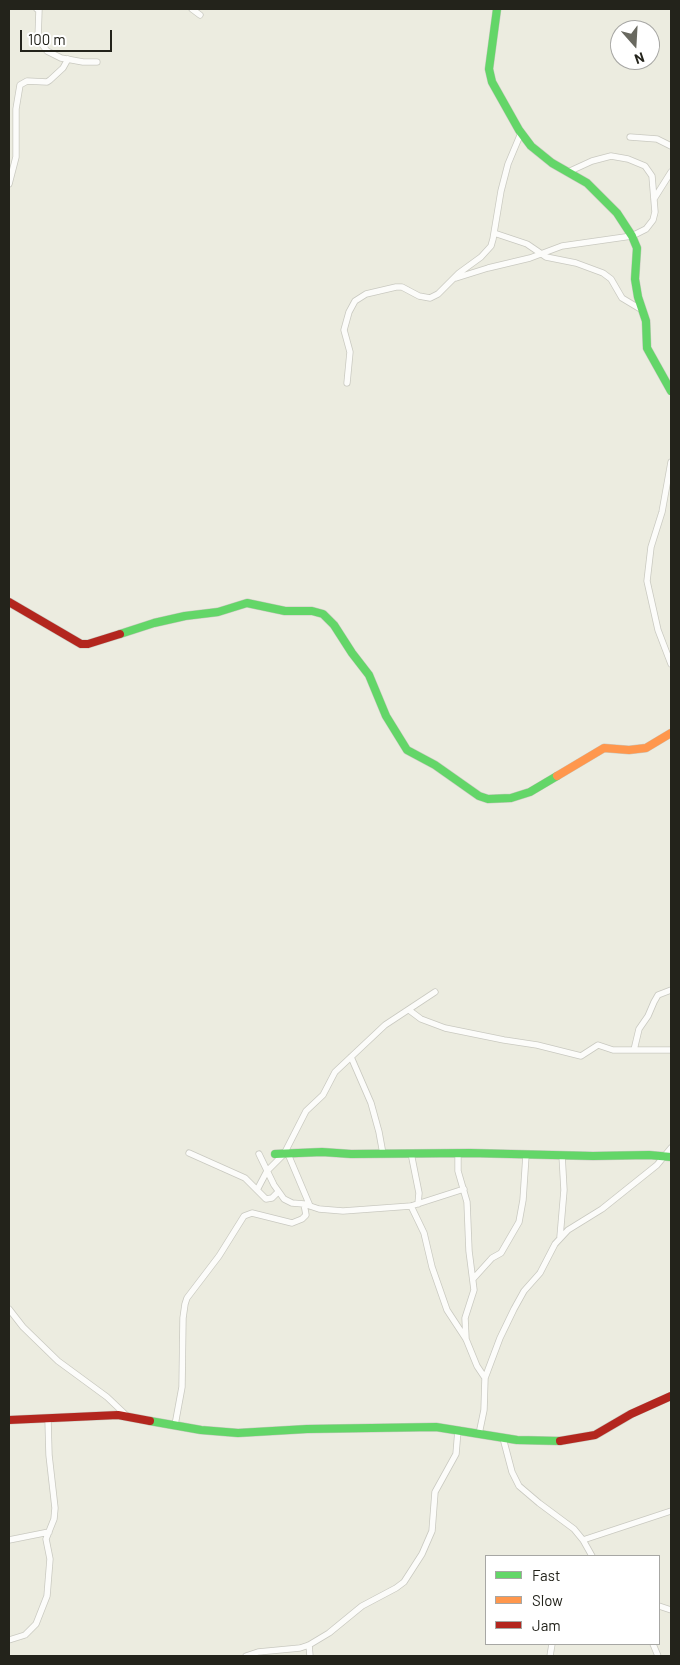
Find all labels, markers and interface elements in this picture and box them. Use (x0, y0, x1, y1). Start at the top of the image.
scale bar (22, 20, 115, 52)
north arrow (610, 20, 660, 70)
text: 100 m (28, 30, 66, 48)
text: N (633, 49, 647, 68)
legend (485, 1555, 660, 1645)
text: Fast (532, 1566, 560, 1584)
text: Slow (532, 1591, 563, 1609)
text: Jam (532, 1616, 561, 1634)

